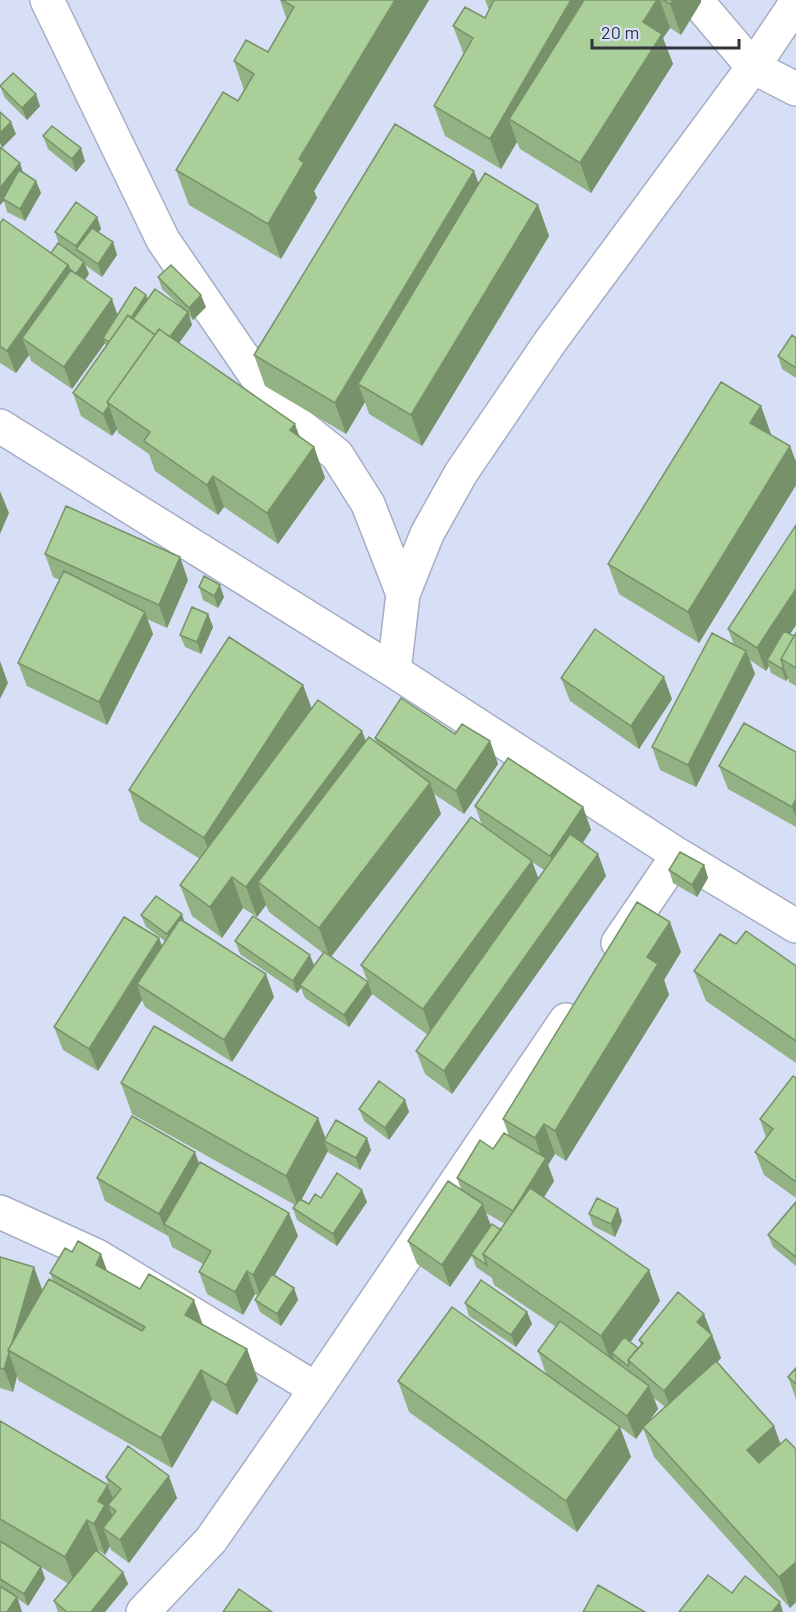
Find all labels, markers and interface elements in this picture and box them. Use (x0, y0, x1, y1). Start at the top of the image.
scale bar (592, 12, 739, 50)
text: 20 m (601, 21, 639, 43)

